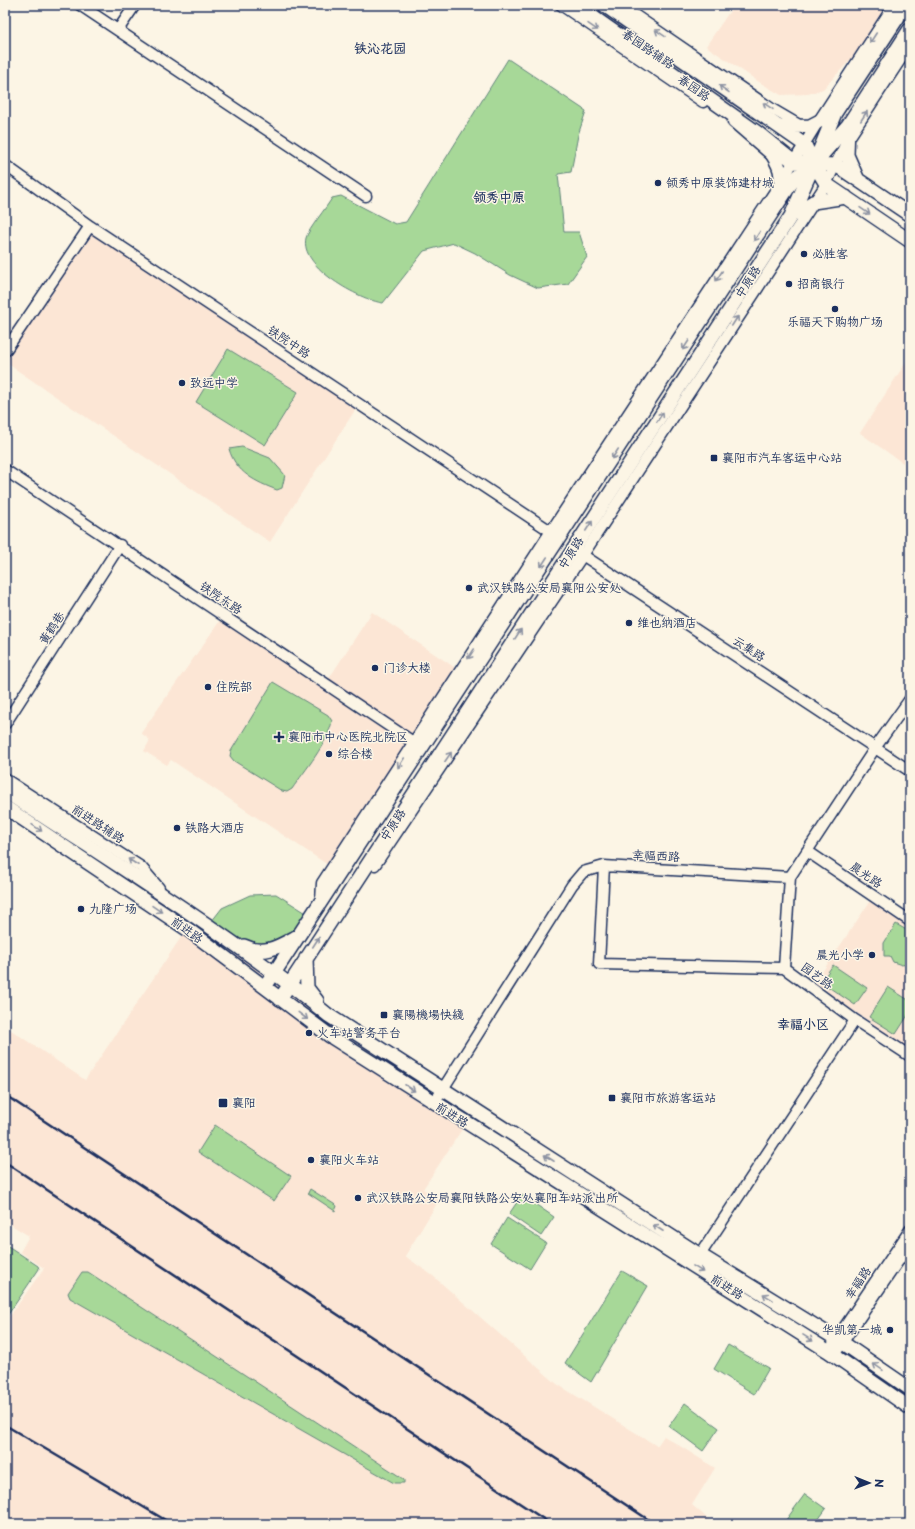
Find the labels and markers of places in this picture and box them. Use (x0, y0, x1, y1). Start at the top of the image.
place label: 领秀中原装饰建材城 (666, 173, 774, 191)
marker: 领秀中原装饰建材城 (653, 178, 663, 188)
place label: 必胜客 (812, 244, 848, 262)
marker: 必胜客 (799, 249, 809, 259)
place label: 招商银行 (797, 274, 845, 292)
marker: 招商银行 (784, 279, 794, 289)
marker: 乐福天下购物广场 (830, 304, 840, 314)
place label: 乐福天下购物广场 (787, 312, 883, 330)
place label: 致远中学 (190, 373, 238, 391)
marker: 致远中学 (177, 378, 187, 388)
place label: 襄阳市汽车客运中心站 (722, 448, 842, 466)
marker: 襄阳市汽车客运中心站 (709, 453, 719, 463)
place label: 武汉铁路公安局襄阳公安处 (477, 578, 621, 596)
marker: 武汉铁路公安局襄阳公安处 (464, 583, 474, 593)
place label: 维也纳酒店 (637, 613, 697, 631)
marker: 维也纳酒店 (624, 618, 634, 628)
place label: 门诊大楼 (383, 658, 431, 676)
marker: 门诊大楼 (370, 663, 380, 673)
place label: 住院部 (216, 677, 252, 695)
marker: 住院部 (203, 682, 213, 692)
place label: 襄阳市中心医院北院区 (288, 727, 408, 745)
marker: 襄阳市中心医院北院区 (273, 731, 285, 743)
place label: 综合楼 (337, 744, 373, 762)
marker: 综合楼 (324, 749, 334, 759)
place label: 铁路大酒店 (185, 818, 245, 836)
marker: 铁路大酒店 (172, 823, 182, 833)
place label: 九隆广场 (89, 899, 137, 917)
marker: 九隆广场 (76, 904, 86, 914)
place label: 晨光小学 (816, 945, 864, 963)
marker: 晨光小学 (867, 950, 877, 960)
place label: 襄陽機場快綫 (392, 1005, 464, 1023)
marker: 襄陽機場快綫 (379, 1010, 389, 1020)
place label: 火车站警务平台 (317, 1023, 401, 1041)
marker: 火车站警务平台 (304, 1028, 314, 1038)
place label: 襄阳市旅游客运站 (620, 1088, 716, 1106)
place label: 襄阳 (232, 1093, 256, 1111)
marker: 襄阳市旅游客运站 (607, 1093, 617, 1103)
marker: 襄阳 (217, 1097, 229, 1109)
place label: 襄阳火车站 (319, 1150, 379, 1168)
marker: 襄阳火车站 (306, 1155, 316, 1165)
place label: 武汉铁路公安局襄阳铁路公安处襄阳车站派出所 (366, 1188, 619, 1206)
marker: 武汉铁路公安局襄阳铁路公安处襄阳车站派出所 (353, 1193, 363, 1203)
place label: 华凯第一城 (822, 1320, 882, 1338)
marker: 华凯第一城 (885, 1325, 895, 1335)

